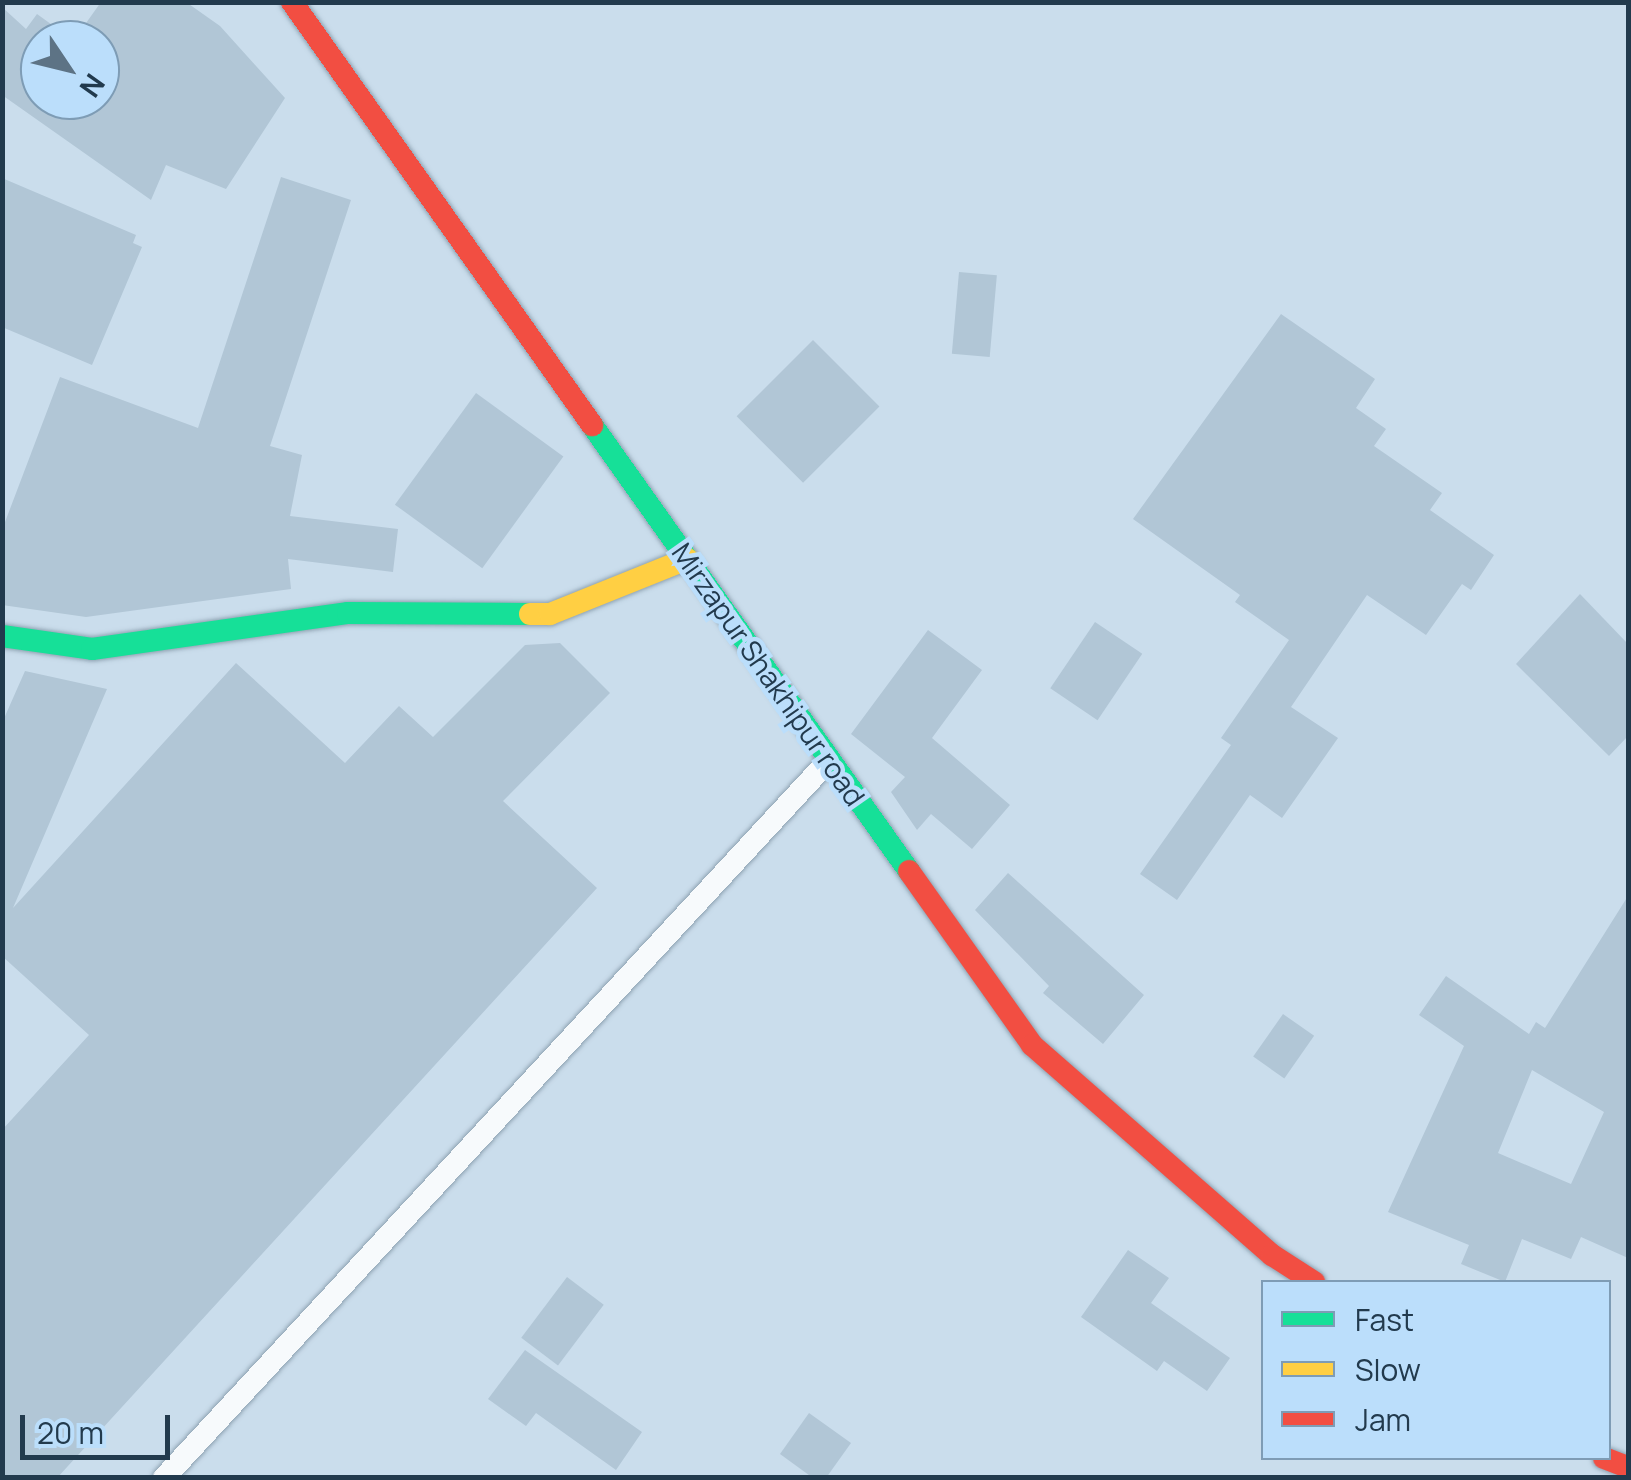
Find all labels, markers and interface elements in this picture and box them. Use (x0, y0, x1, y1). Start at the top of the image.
north arrow (20, 20, 120, 120)
text: N (72, 67, 114, 105)
street label: Mirzapur Shakhipur road (666, 536, 872, 812)
legend (1261, 1280, 1611, 1460)
text: Fast (1355, 1299, 1414, 1340)
text: Slow (1355, 1349, 1421, 1390)
scale bar (25, 1395, 175, 1457)
text: Jam (1355, 1399, 1411, 1440)
text: 20 m (37, 1412, 104, 1453)

